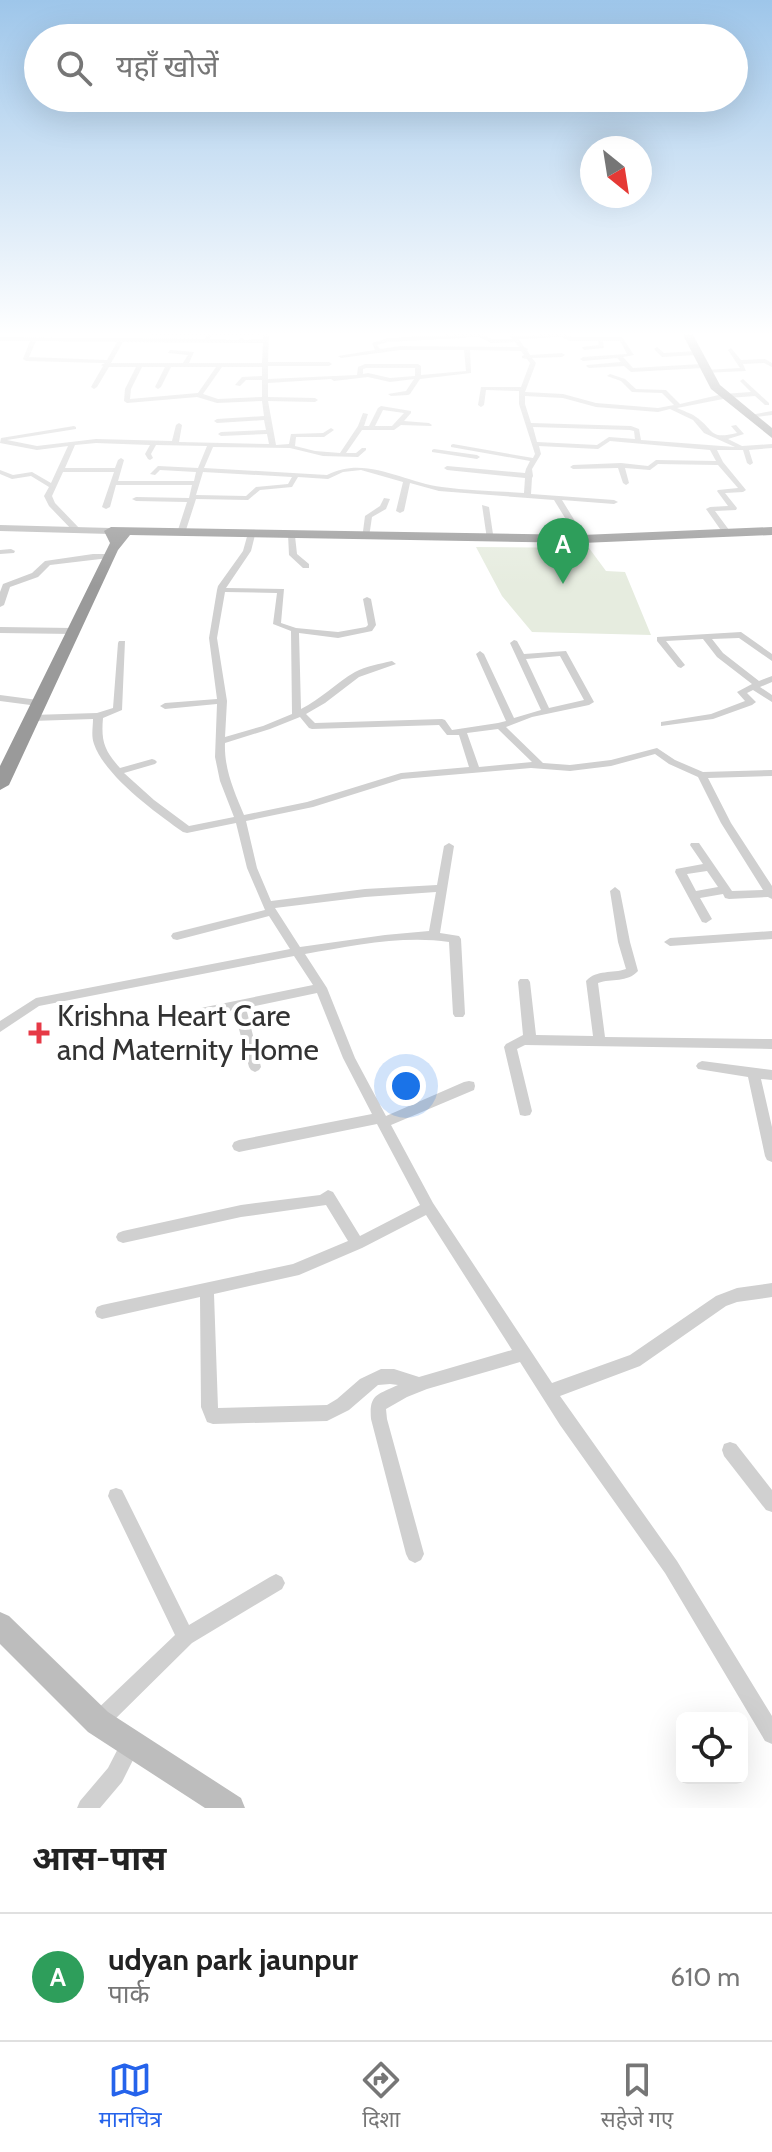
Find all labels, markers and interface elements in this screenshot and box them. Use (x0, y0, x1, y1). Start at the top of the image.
search box (24, 24, 748, 112)
icon: search (52, 46, 96, 90)
text: यहाँ खोजें (116, 48, 218, 85)
north arrow (580, 136, 652, 208)
pin: A (537, 518, 589, 584)
place label: Krishna Heart Care and Maternity Home (57, 997, 319, 1068)
marker: Krishna Heart Care and Maternity Home (28, 1022, 50, 1044)
your location (386, 1066, 426, 1106)
map controls (676, 1712, 748, 1784)
button: locate (676, 1712, 748, 1784)
text: आस-पास (32, 1837, 166, 1879)
text: udyan park jaunpur (108, 1941, 358, 1978)
text: A (50, 1961, 66, 1993)
text: 610 m (670, 1961, 740, 1993)
text: पार्क (108, 1978, 149, 2010)
tab: मानचित्र (99, 2058, 162, 2136)
tab: दिशा (359, 2058, 403, 2136)
tab: सहेजे गए (601, 2058, 673, 2136)

